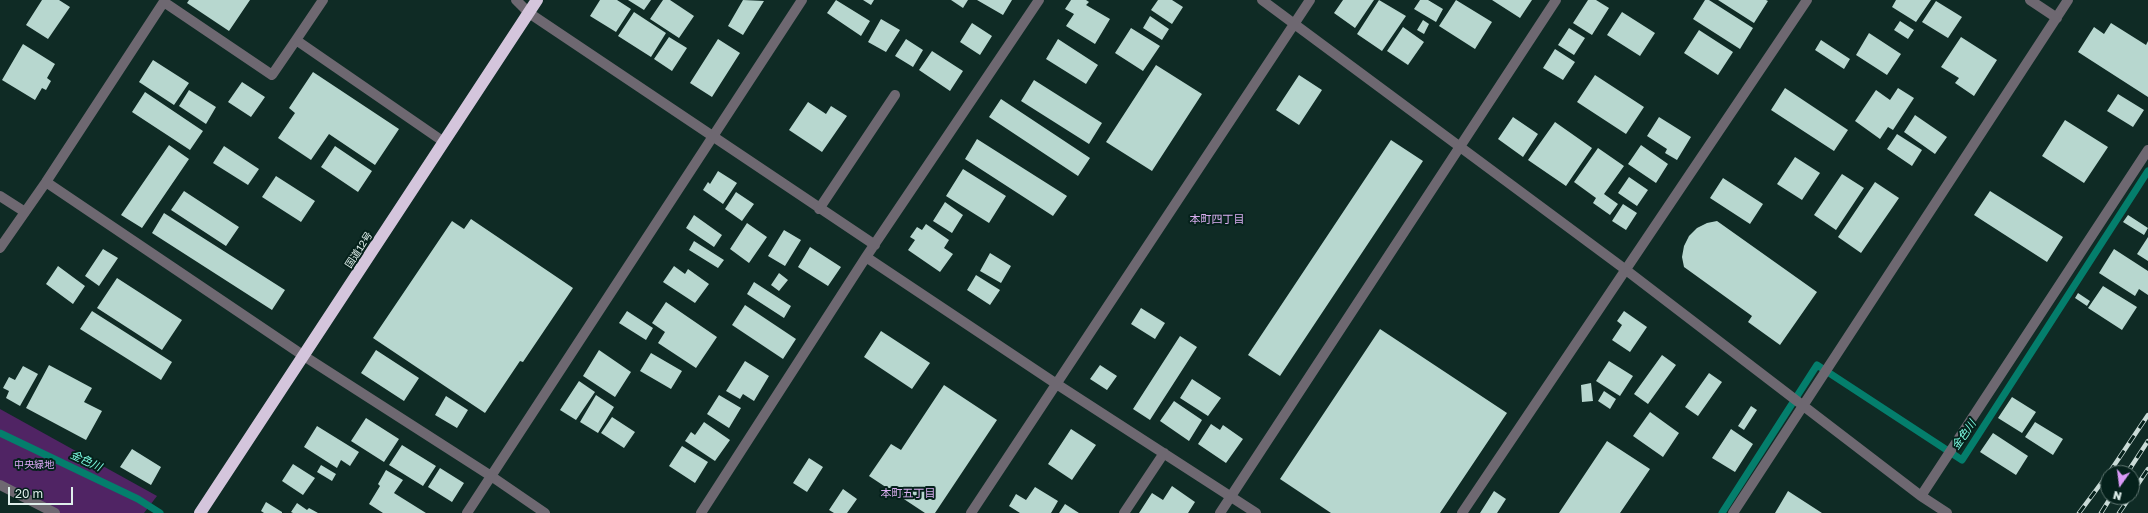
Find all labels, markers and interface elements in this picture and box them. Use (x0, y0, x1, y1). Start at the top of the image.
district label: 本町四丁目 (1190, 213, 1244, 227)
street label: 国道12号 (343, 230, 375, 270)
water label: 金色川 (1949, 418, 1979, 452)
water label: 金色川 (68, 448, 104, 474)
park label: 中央緑地 (14, 459, 54, 471)
north arrow (2100, 465, 2140, 505)
scale bar (10, 479, 75, 505)
text: 20 m (15, 486, 43, 501)
district label: 本町五丁目 (881, 487, 935, 501)
text: N (2112, 489, 2123, 503)

